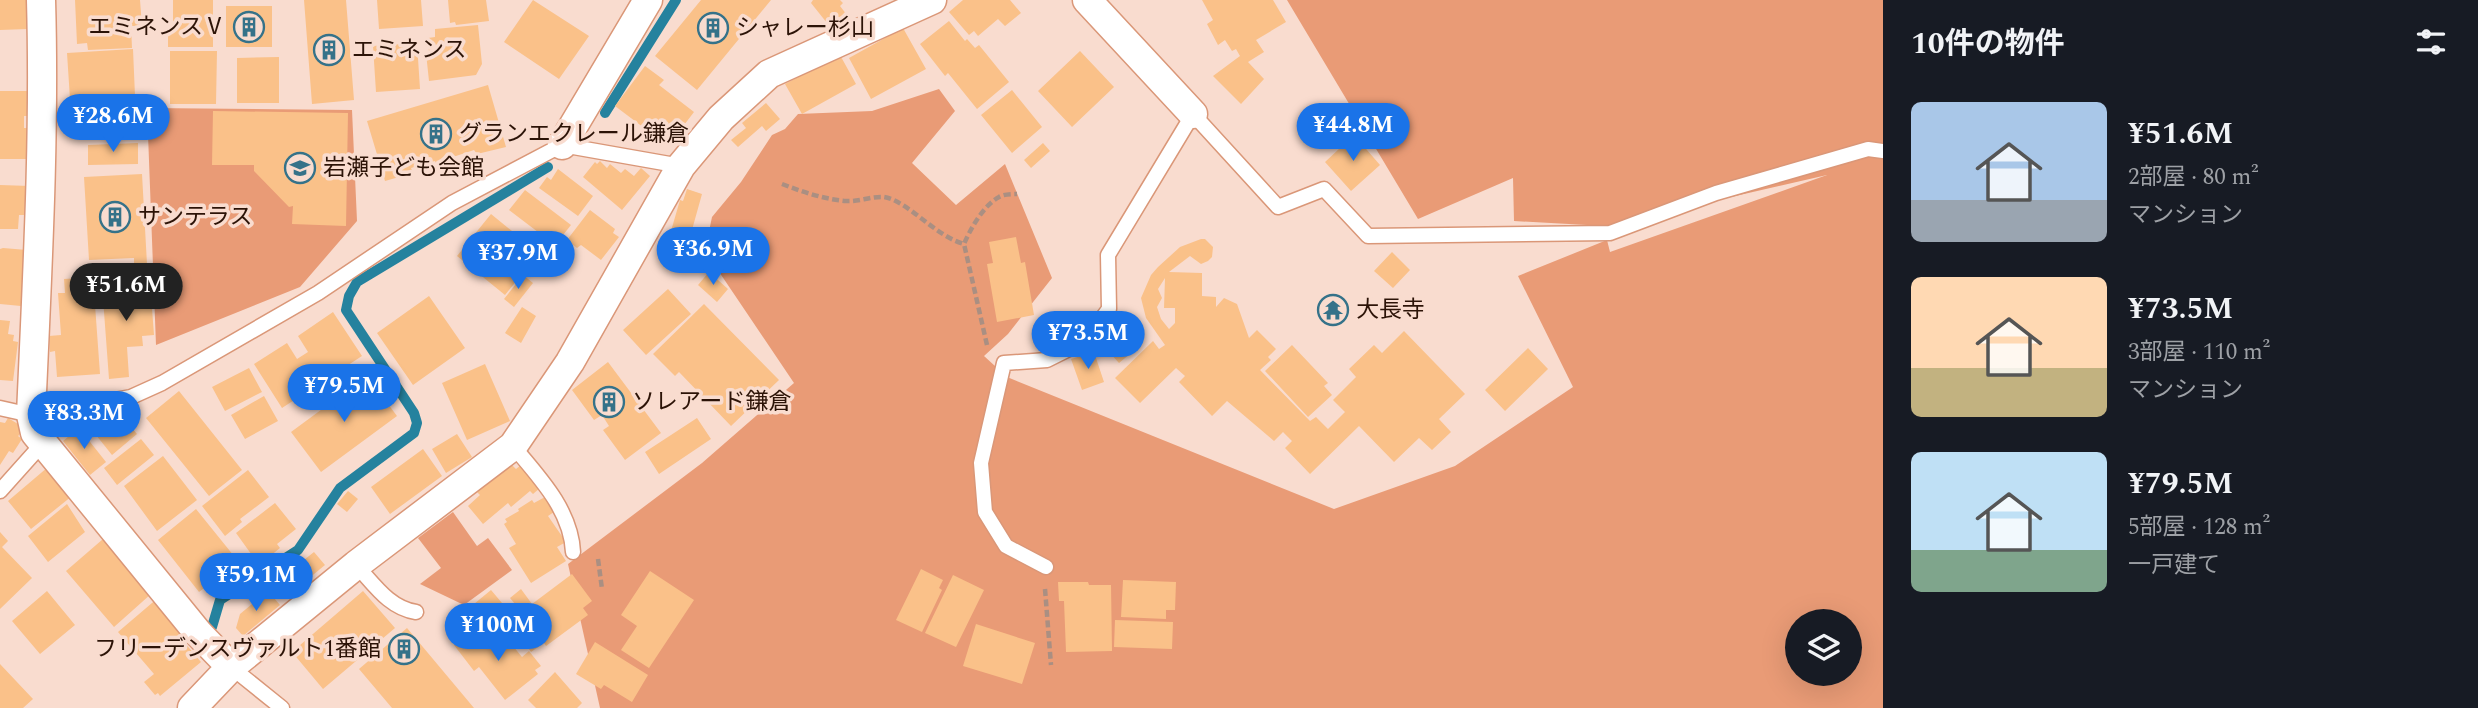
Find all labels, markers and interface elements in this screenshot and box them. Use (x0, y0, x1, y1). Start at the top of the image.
place label: エミネンスⅤ (88, 10, 226, 45)
building icon: エミネンスⅤ (232, 10, 266, 44)
building icon: シャレー杉山 (696, 11, 730, 45)
place label: シャレー杉山 (736, 11, 874, 46)
text: 10件の物件 (1911, 21, 2065, 67)
icon: filters (2412, 23, 2450, 61)
building icon: エミネンス (312, 33, 346, 67)
place label: エミネンス (352, 33, 467, 68)
pin: ¥28.6M (56, 94, 170, 154)
text: ¥28.6M (73, 99, 153, 134)
pin: ¥44.8M (1296, 104, 1410, 163)
text: ¥44.8M (1313, 108, 1393, 143)
text: ¥51.6M (2128, 111, 2233, 157)
building icon: グランエクレール鎌倉 (419, 117, 453, 151)
place label: グランエクレール鎌倉 (459, 117, 689, 152)
icon: home (1967, 130, 2051, 214)
school or university icon: 岩瀬子ども会館 (283, 151, 317, 185)
place label: 岩瀬子ども会館 (323, 151, 484, 186)
text: 2部屋 · 80 m² (2128, 160, 2259, 195)
text: マンション (2128, 198, 2243, 233)
building icon: サンテラス (98, 200, 132, 234)
place label: サンテラス (138, 200, 253, 235)
pin: ¥36.9M (656, 228, 770, 287)
pin: ¥37.9M (461, 232, 575, 291)
text: ¥36.9M (673, 232, 753, 267)
text: ¥37.9M (478, 236, 558, 271)
pin: ¥51.6M (69, 264, 183, 323)
text: ¥51.6M (86, 268, 166, 303)
text: ¥73.5M (2128, 286, 2233, 332)
temple icon: 大長寺 (1316, 293, 1350, 327)
place label: 大長寺 (1356, 293, 1425, 328)
icon: home (1967, 305, 2051, 389)
pin: ¥73.5M (1031, 312, 1145, 371)
text: ¥73.5M (1048, 316, 1128, 351)
text: 3部屋 · 110 m² (2128, 335, 2270, 370)
pin: ¥79.5M (287, 364, 401, 424)
text: ¥79.5M (304, 369, 384, 404)
text: マンション (2128, 373, 2243, 408)
building icon: ソレアード鎌倉 (592, 385, 626, 419)
place label: ソレアード鎌倉 (632, 385, 792, 420)
pin: ¥83.3M (27, 392, 141, 451)
text: ¥83.3M (44, 396, 124, 431)
text: ¥79.5M (2128, 461, 2233, 507)
icon: home (1967, 480, 2051, 564)
text: 5部屋 · 128 m² (2128, 510, 2270, 545)
text: 一戸建て (2128, 548, 2220, 583)
pin: ¥59.1M (199, 554, 313, 613)
text: ¥59.1M (216, 558, 296, 593)
pin: ¥100M (449, 604, 547, 663)
text: ¥100M (461, 608, 535, 643)
map controls (1785, 609, 1862, 686)
button: layers (1785, 609, 1862, 686)
place label: フリーデンスヴァルト1番館 (94, 632, 381, 667)
building icon: フリーデンスヴァルト1番館 (387, 632, 421, 666)

